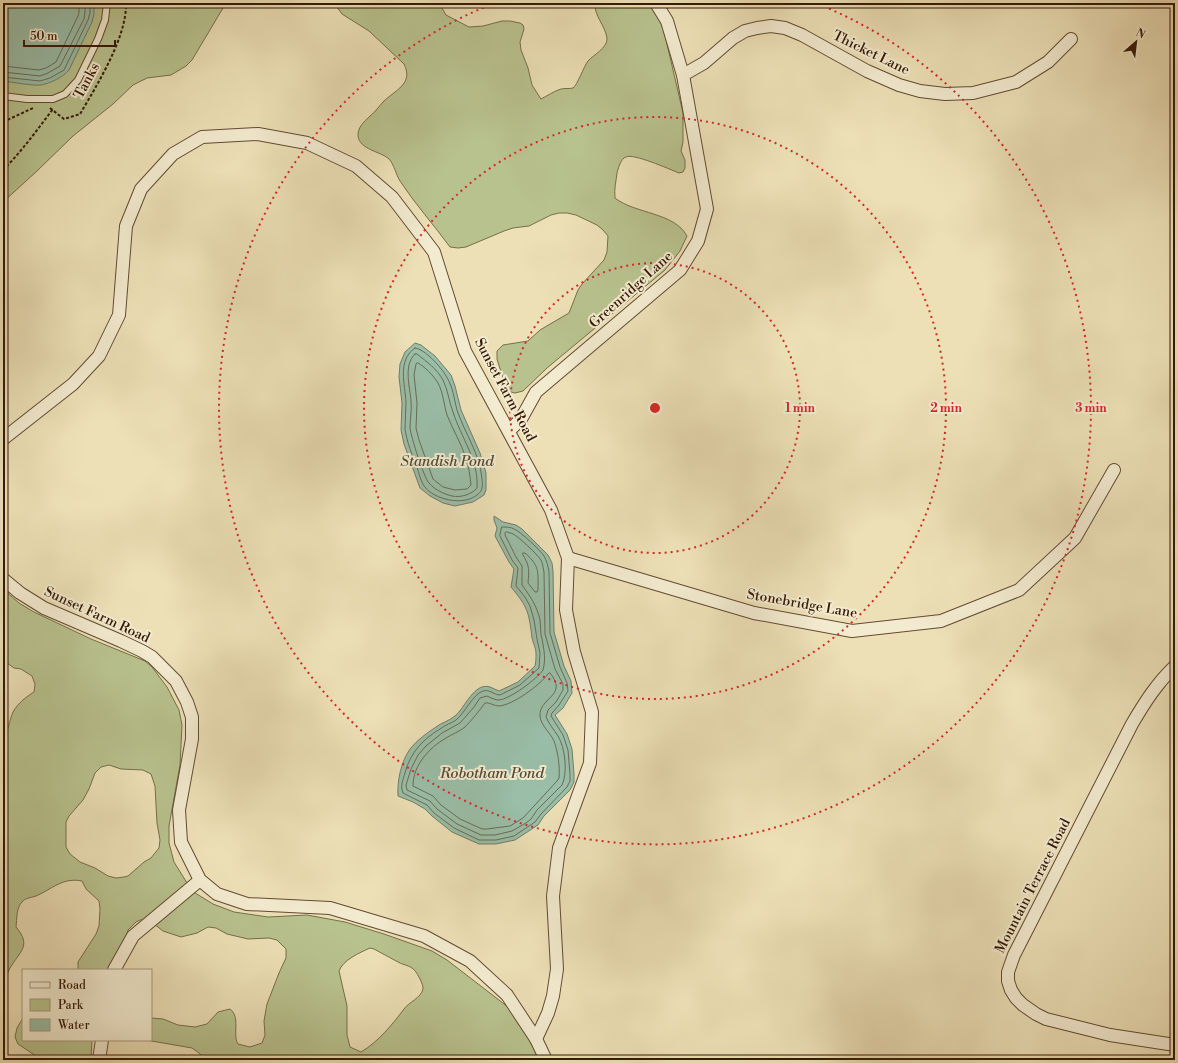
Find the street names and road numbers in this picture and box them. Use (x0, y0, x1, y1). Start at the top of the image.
street label: Thicket Lane (830, 27, 912, 79)
street label: Tanks (70, 60, 104, 102)
street label: Greenridge Lane (585, 248, 677, 332)
street label: Sunset Farm Road (470, 335, 540, 445)
street label: Sunset Farm Road (41, 583, 153, 647)
street label: Stonebridge Lane (745, 585, 859, 623)
street label: Mountain Terrace Road (991, 815, 1075, 957)

